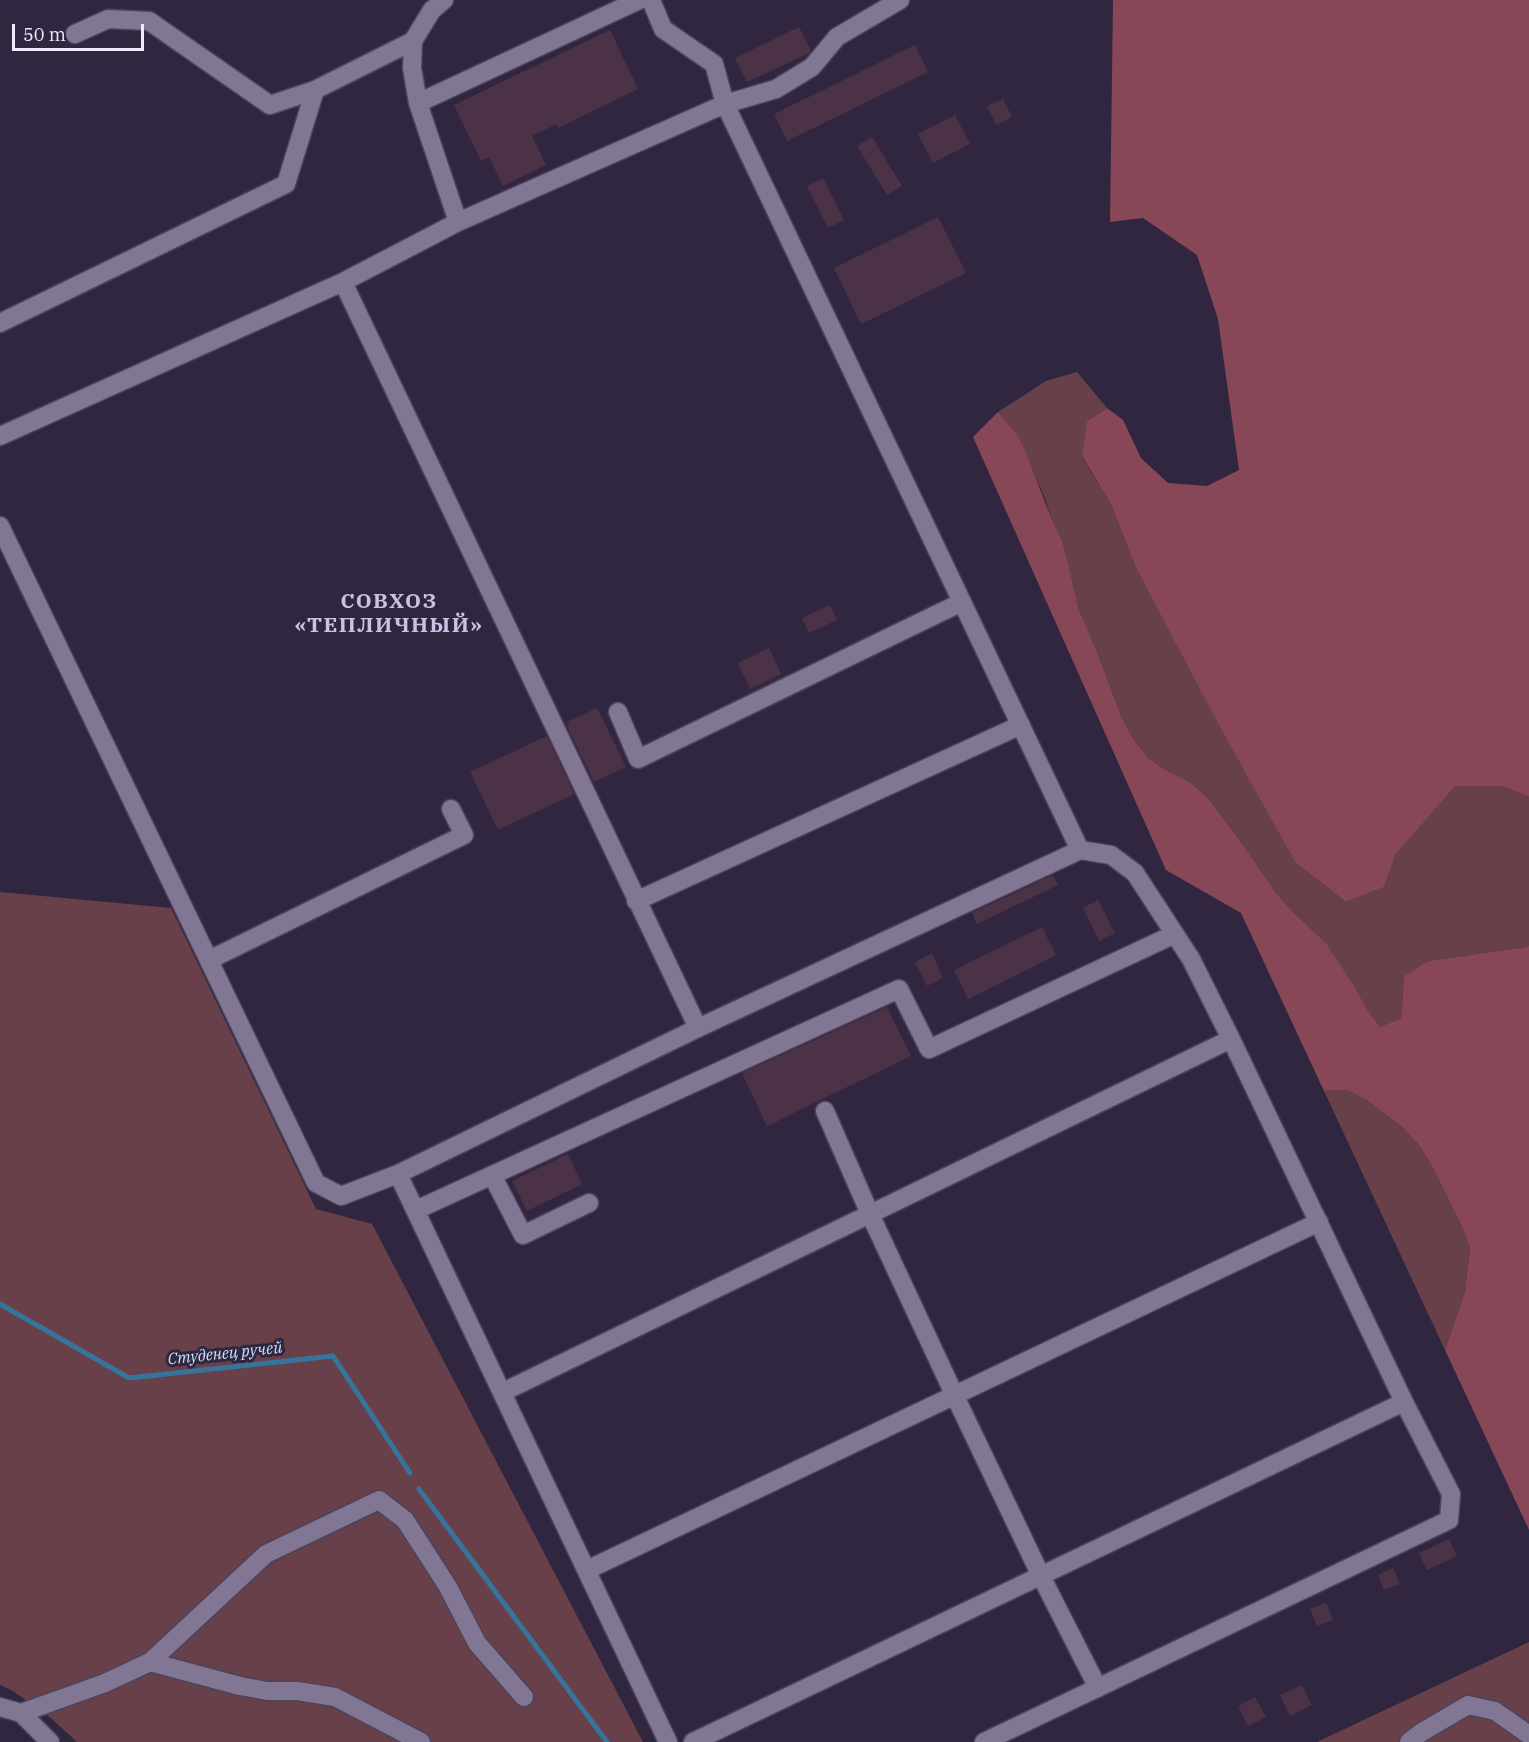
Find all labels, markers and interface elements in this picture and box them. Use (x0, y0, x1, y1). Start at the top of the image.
scale bar (15, 12, 147, 50)
text: 50 m (23, 23, 66, 46)
district label: СОВХОЗ «ТЕПЛИЧНЫЙ» (295, 589, 483, 639)
water label: Студенец ручей (167, 1338, 283, 1370)

